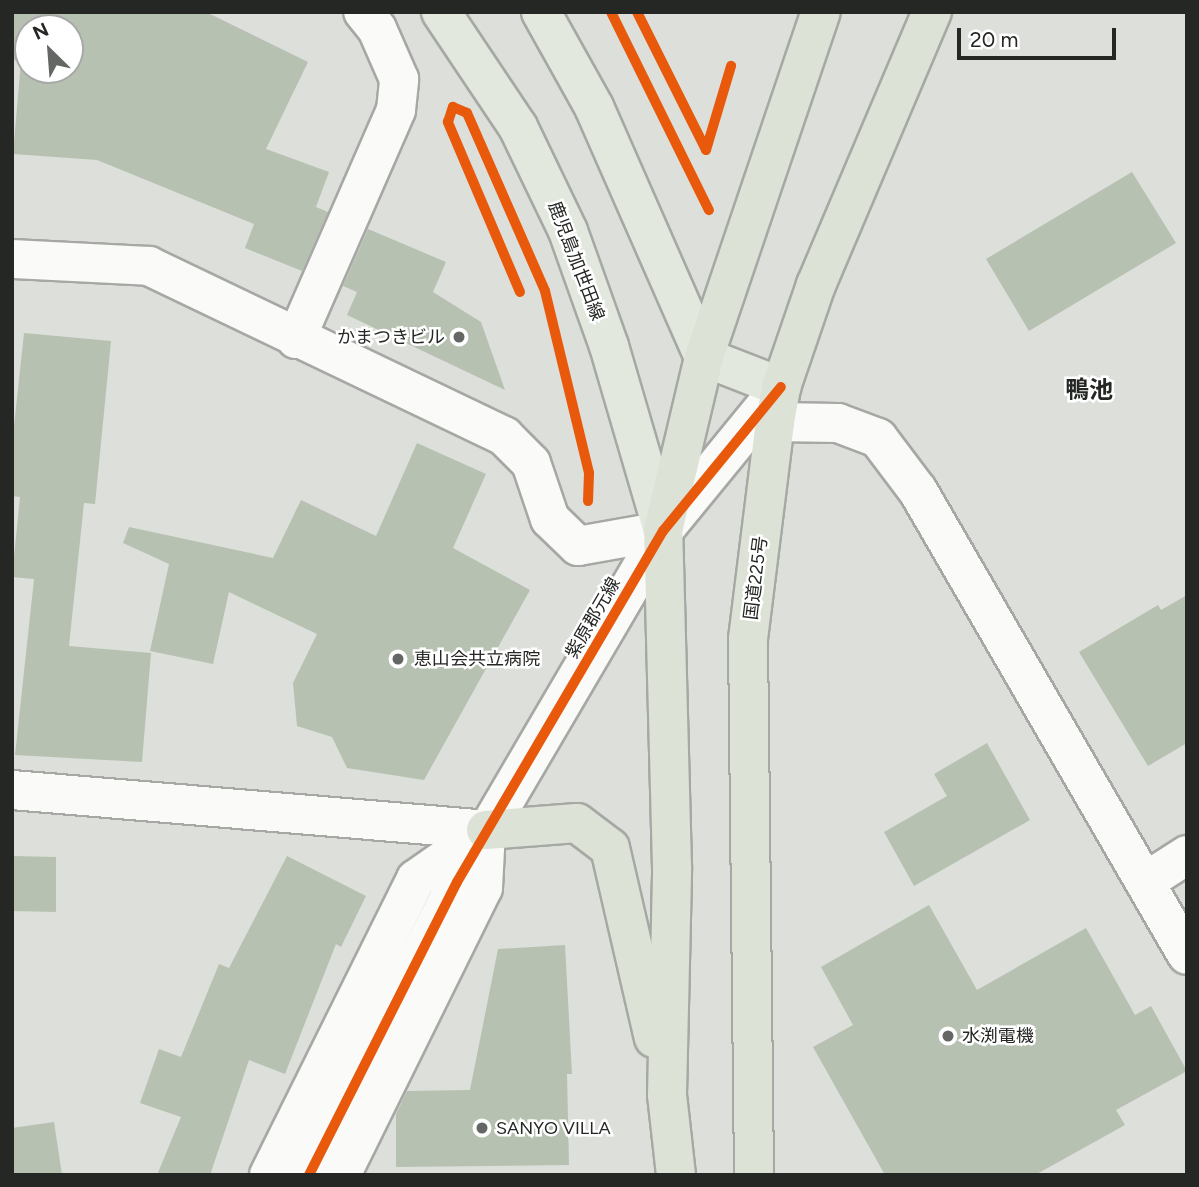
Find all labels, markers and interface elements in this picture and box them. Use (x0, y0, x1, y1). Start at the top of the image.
north arrow (14, 14, 84, 84)
scale bar (961, 14, 1120, 58)
text: N (29, 18, 52, 45)
text: 20 m (970, 27, 1018, 52)
street label: 鹿児島加世田線 (543, 198, 609, 324)
place label: かまつきビル (337, 326, 445, 348)
marker: かまつきビル (451, 329, 467, 345)
district label: 鴨池 (1065, 376, 1113, 404)
street label: 国道225号 (740, 535, 772, 621)
street label: 紫原郡元線 (561, 574, 625, 662)
place label: 恵山会共立病院 (414, 648, 540, 670)
marker: 恵山会共立病院 (388, 649, 408, 669)
place label: 水渕電機 (962, 1025, 1034, 1047)
marker: 水渕電機 (940, 1028, 956, 1044)
place label: SANYO VILLA (496, 1117, 611, 1139)
marker: SANYO VILLA (474, 1120, 490, 1136)

